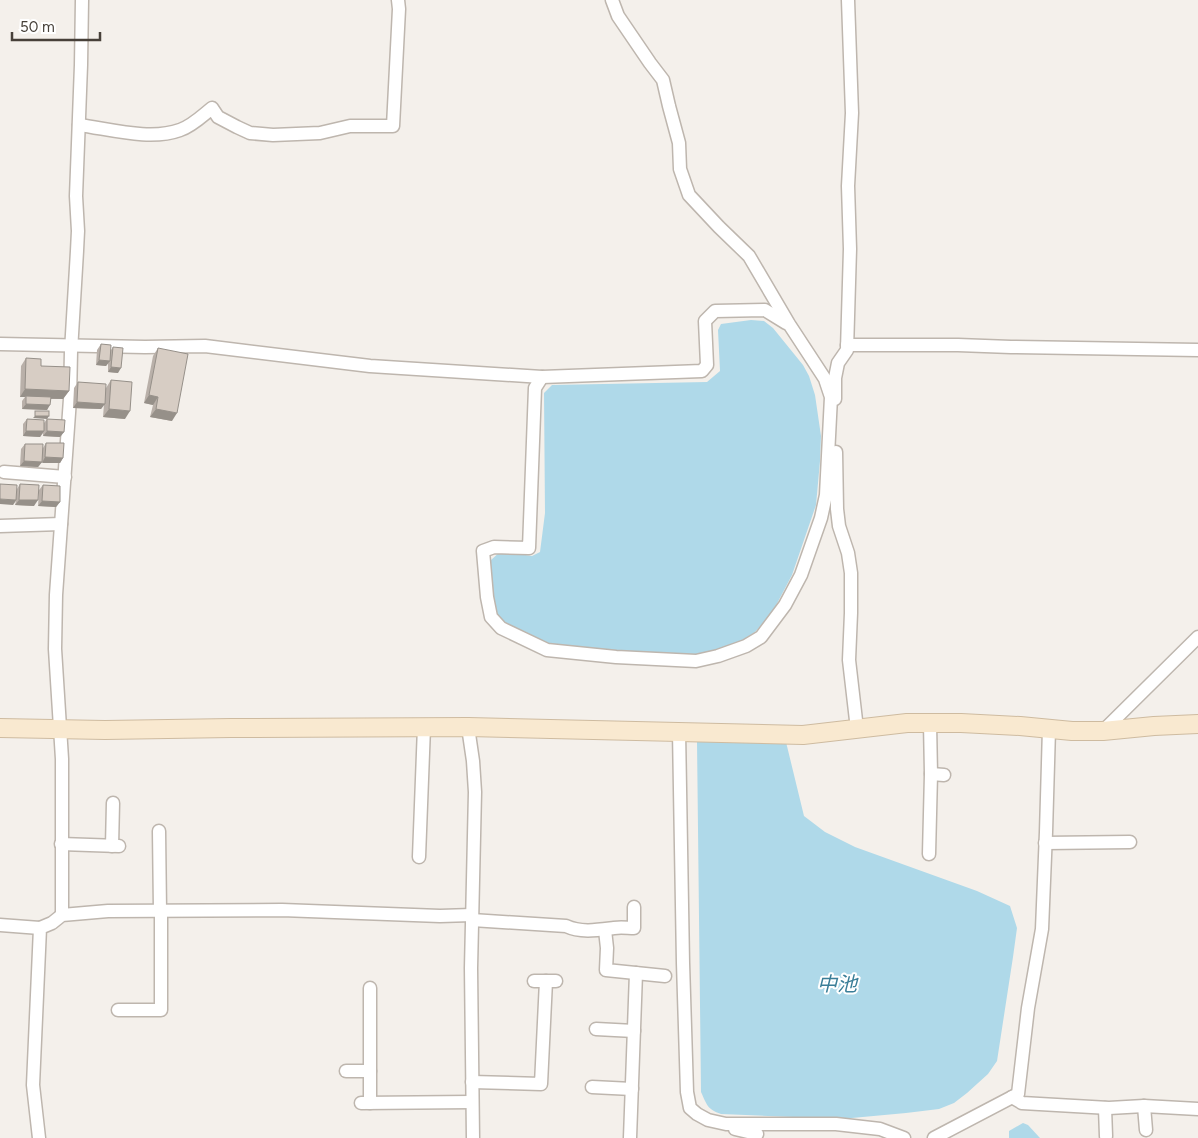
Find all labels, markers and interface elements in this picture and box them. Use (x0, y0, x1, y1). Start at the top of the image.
scale bar (12, 10, 100, 42)
text: 50 m (20, 18, 55, 36)
water label: 中池 (817, 972, 859, 996)

